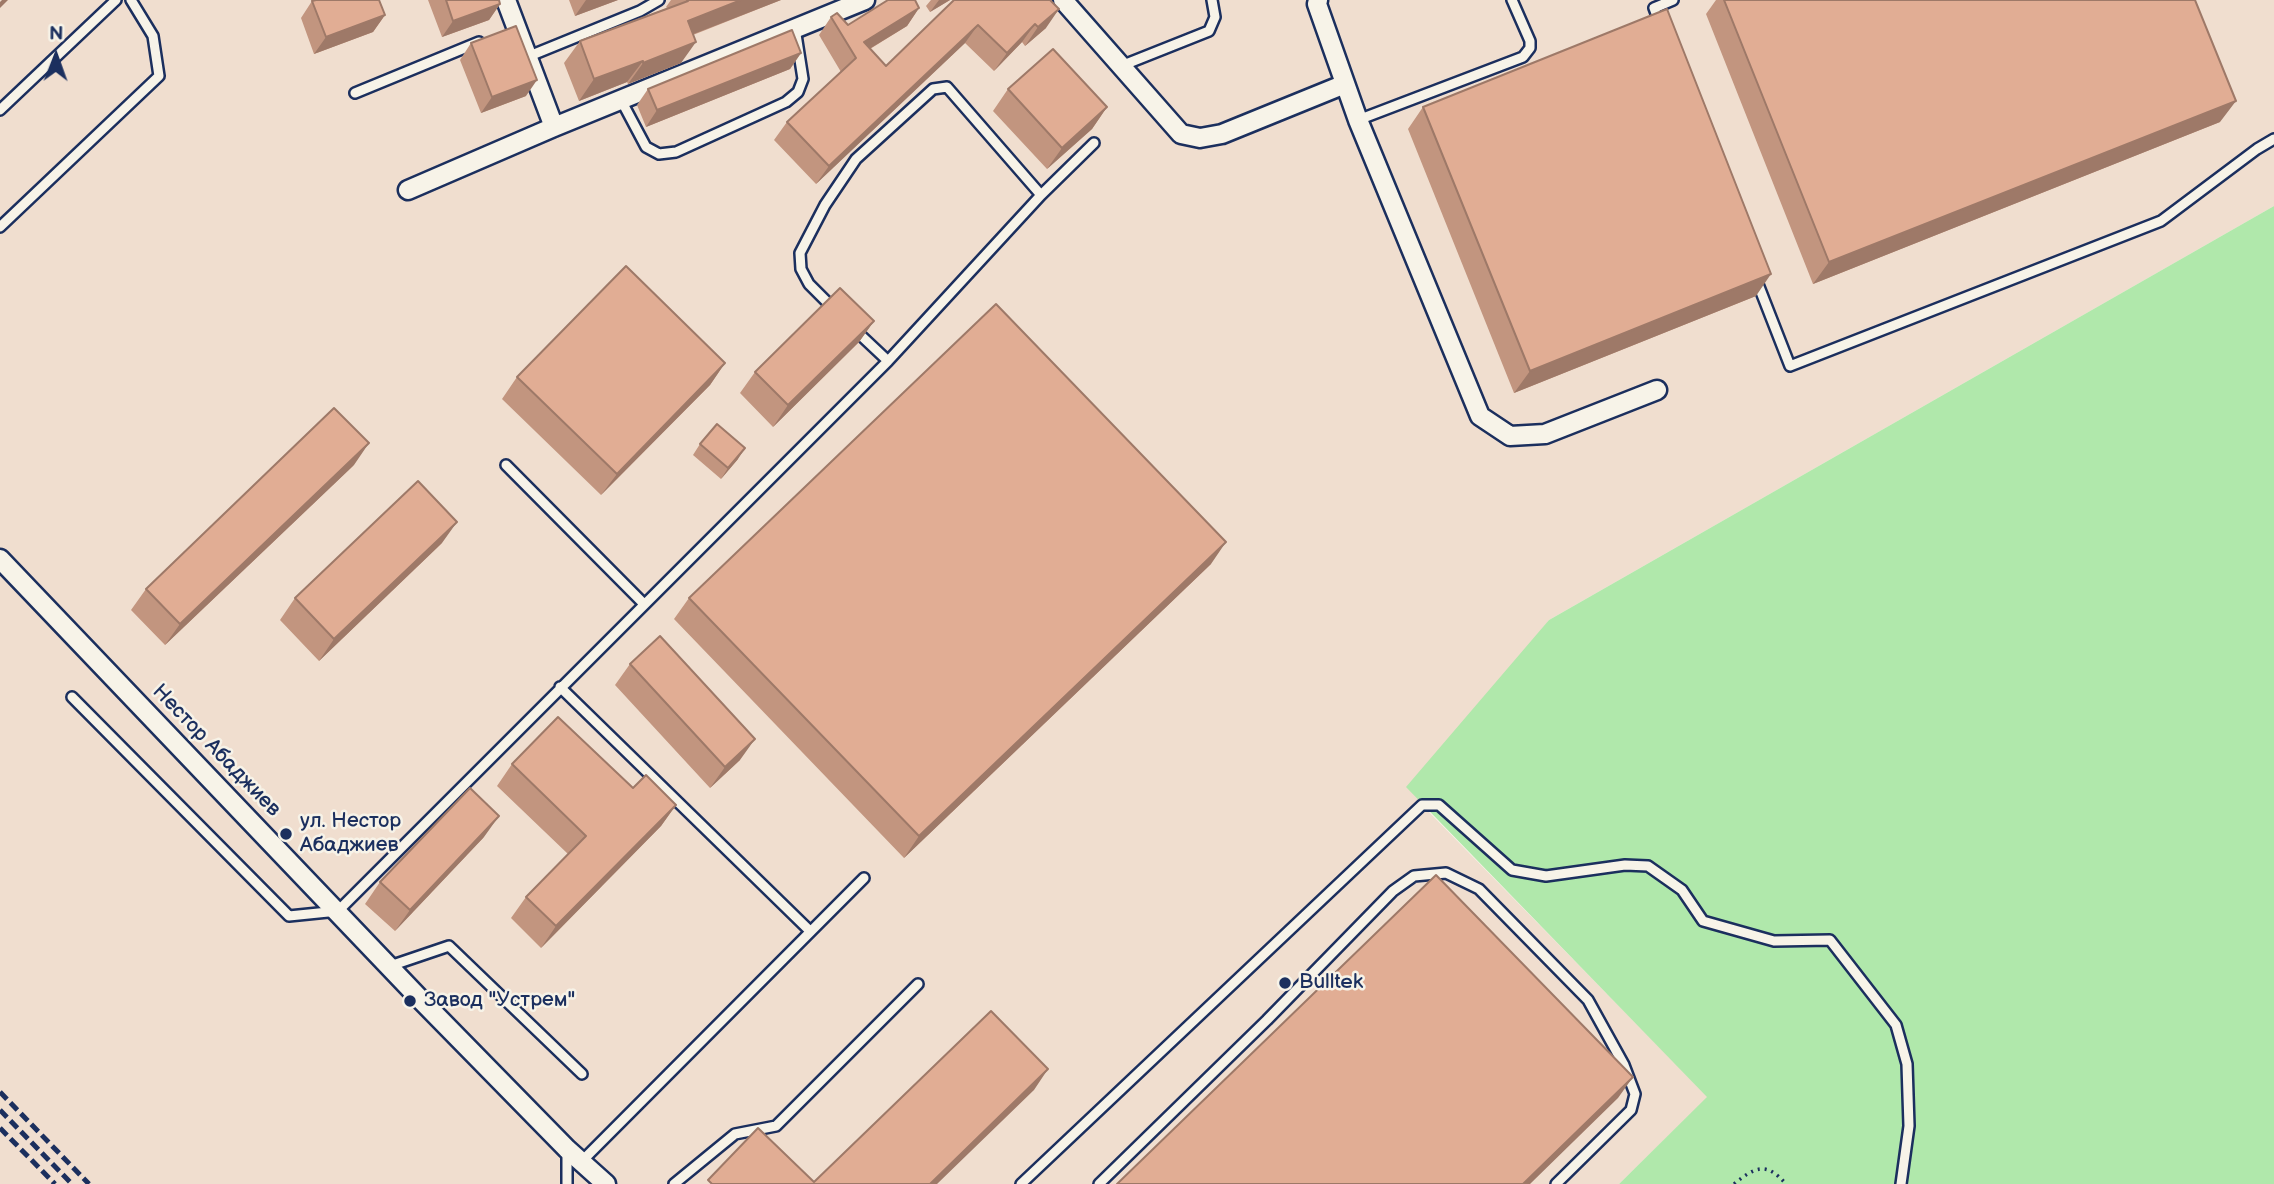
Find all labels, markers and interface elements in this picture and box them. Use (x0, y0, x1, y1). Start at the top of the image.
north arrow (21, 21, 91, 91)
text: N (49, 23, 64, 46)
street label: Нестор Абаджиев (147, 680, 285, 822)
place label: ул. Нестор Абаджиев (300, 809, 401, 859)
marker: ул. Нестор Абаджиев (278, 826, 294, 842)
place label: Bulltek (1299, 970, 1363, 996)
marker: Bulltek (1277, 975, 1293, 991)
place label: Завод "Устрем" (424, 988, 575, 1014)
marker: Завод "Устрем" (402, 993, 418, 1009)

